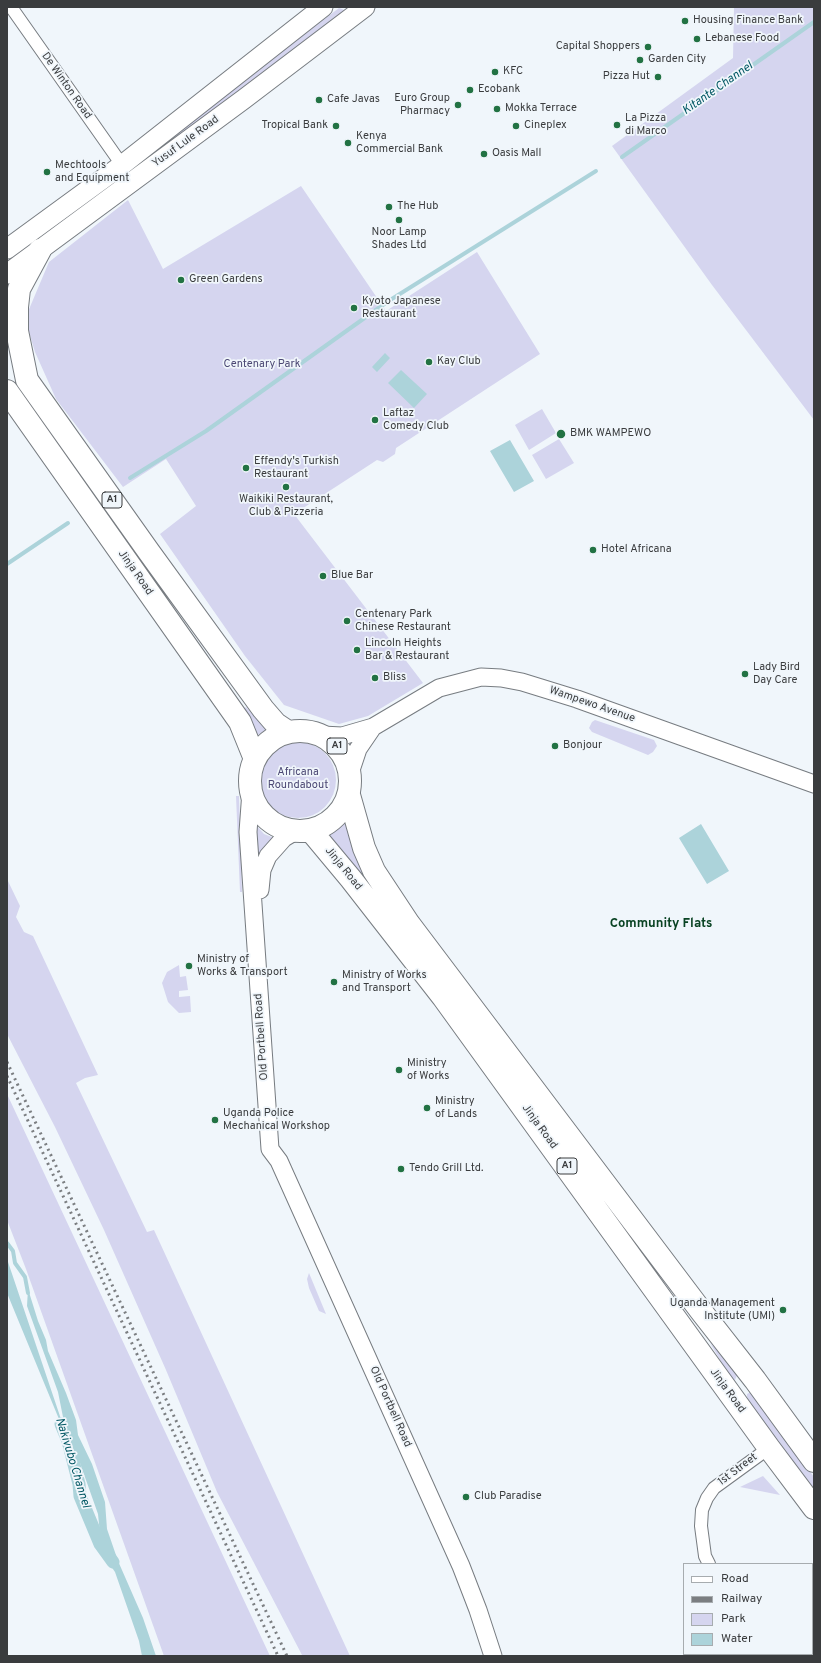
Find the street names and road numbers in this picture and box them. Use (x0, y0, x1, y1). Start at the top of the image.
street label: De Winton Road (38, 50, 94, 122)
street label: Yusuf Lule Road (150, 113, 222, 171)
road number: A1 (102, 492, 122, 508)
street label: Jinja Road (115, 548, 155, 598)
street label: Wampewo Avenue (547, 684, 637, 726)
road number: A1 (327, 738, 347, 754)
street label: Jinja Road (322, 845, 364, 893)
street label: Old Portbell Road (252, 993, 272, 1081)
street label: Jinja Road (518, 1102, 560, 1152)
road number: A1 (557, 1158, 577, 1174)
street label: Old Portbell Road (366, 1364, 414, 1450)
street label: Jinja Road (706, 1366, 748, 1416)
street label: 1st Street (716, 1451, 760, 1489)

